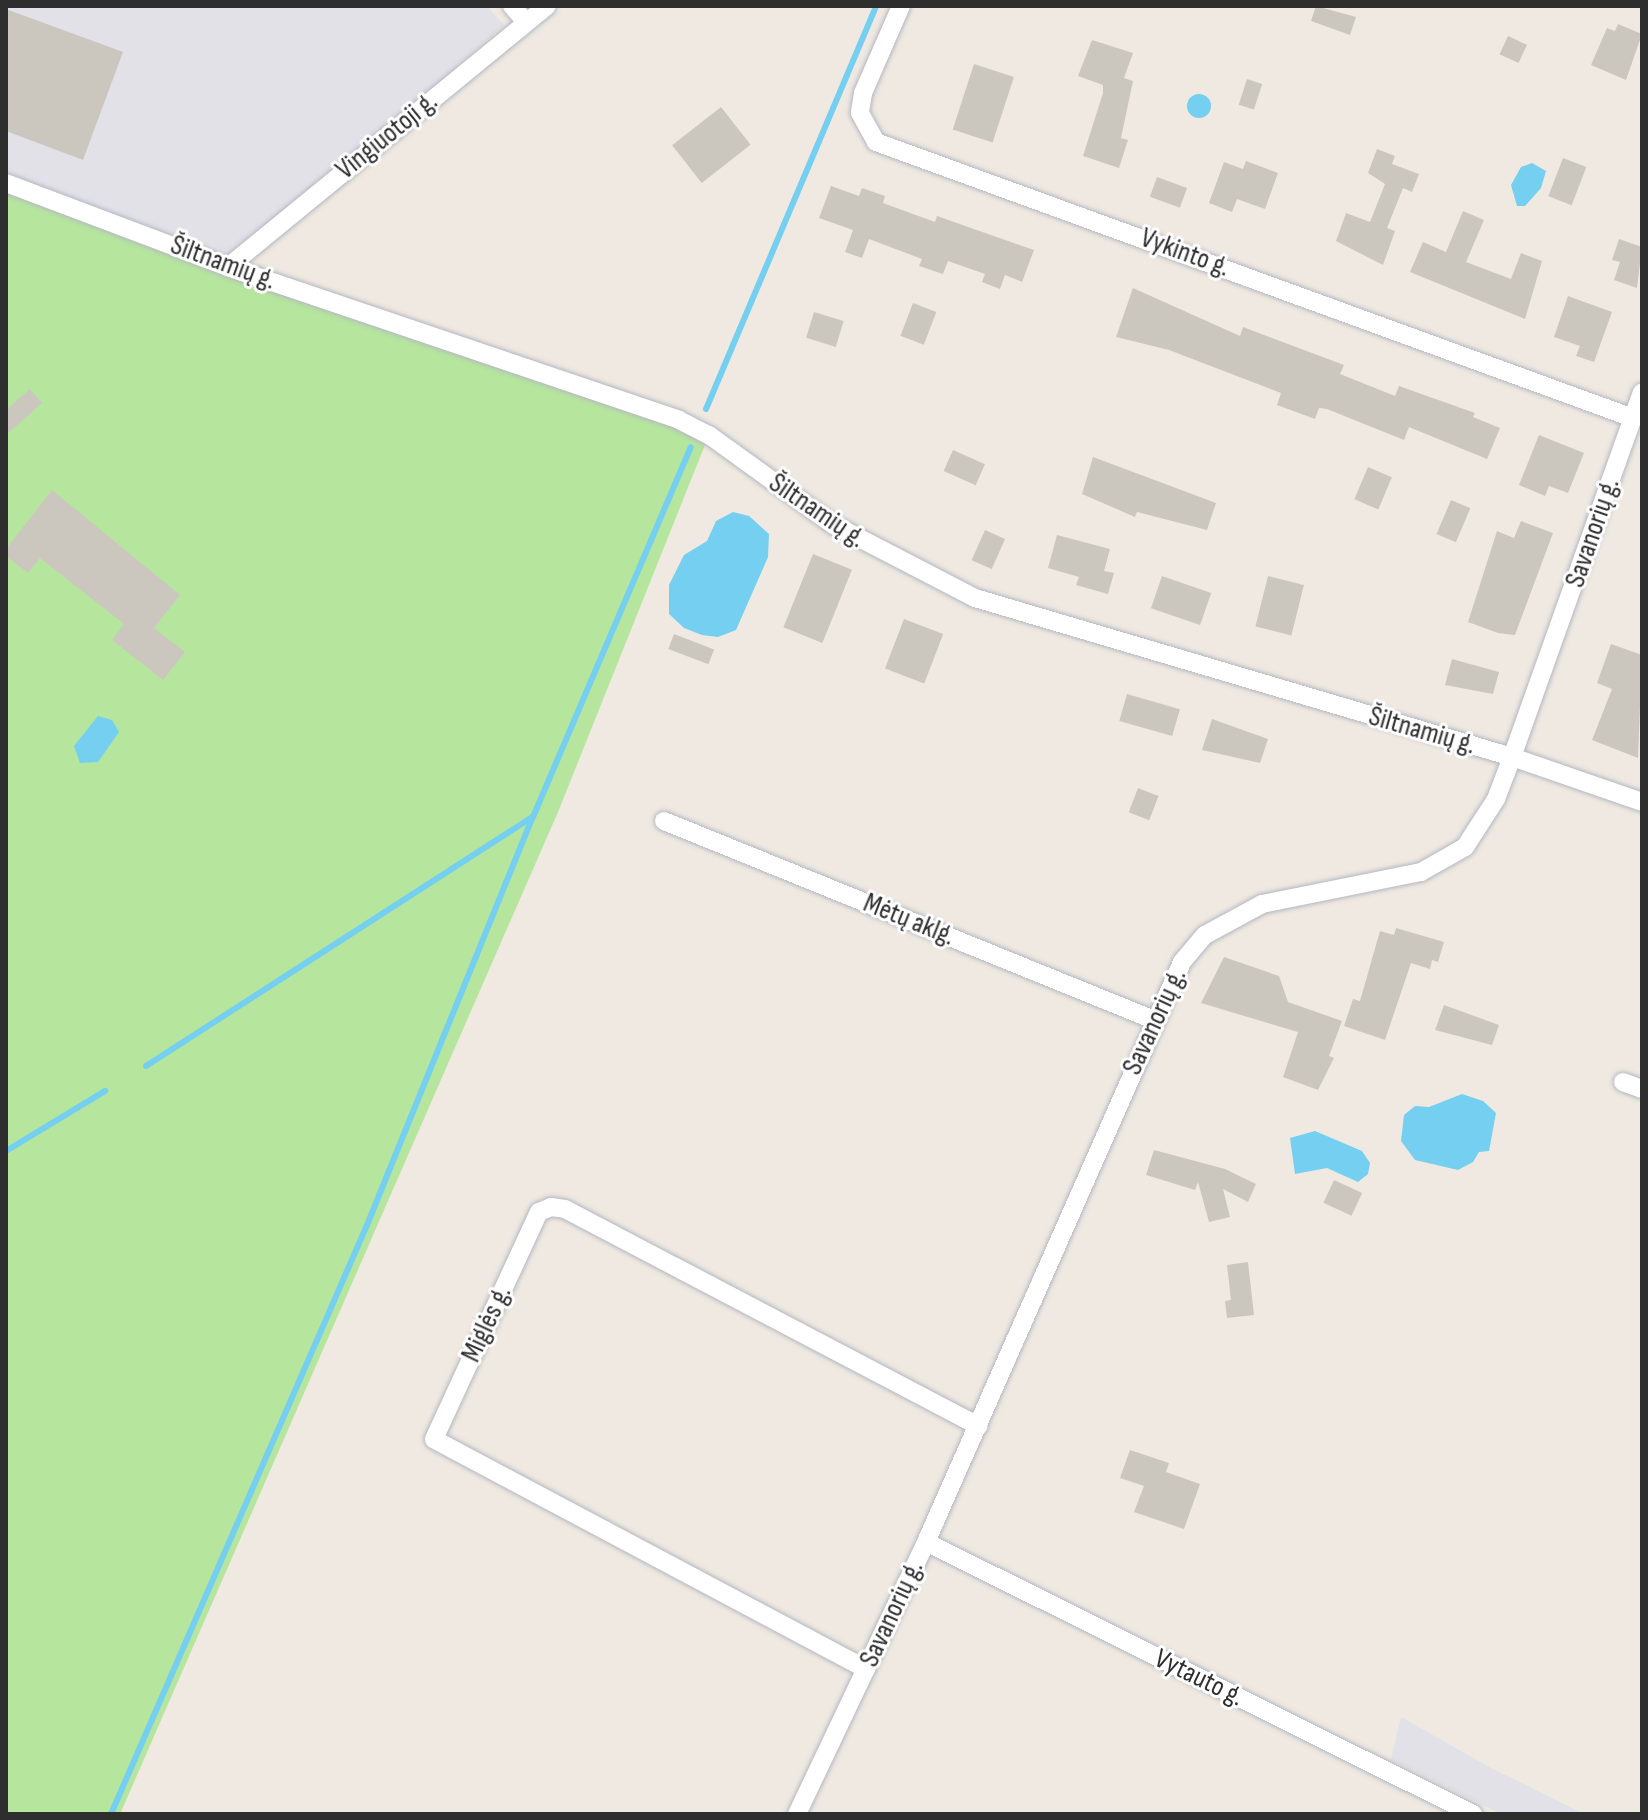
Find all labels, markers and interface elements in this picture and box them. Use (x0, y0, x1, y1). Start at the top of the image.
street label: Vingiuotoji g. (330, 85, 444, 187)
street label: Vykinto g. (1136, 221, 1234, 285)
street label: Šiltnamių g. (166, 228, 280, 298)
street label: Šiltnamių g. (762, 466, 872, 556)
street label: Savanorių g. (1559, 474, 1627, 592)
street label: Šiltnamių g. (1365, 700, 1479, 762)
street label: Mėtų aklg. (858, 887, 960, 953)
street label: Savanorių g. (1116, 964, 1194, 1080)
street label: Miglės g. (455, 1280, 519, 1368)
street label: Savanorių g. (853, 1556, 931, 1672)
street label: Vytauto g. (1149, 1642, 1249, 1714)

